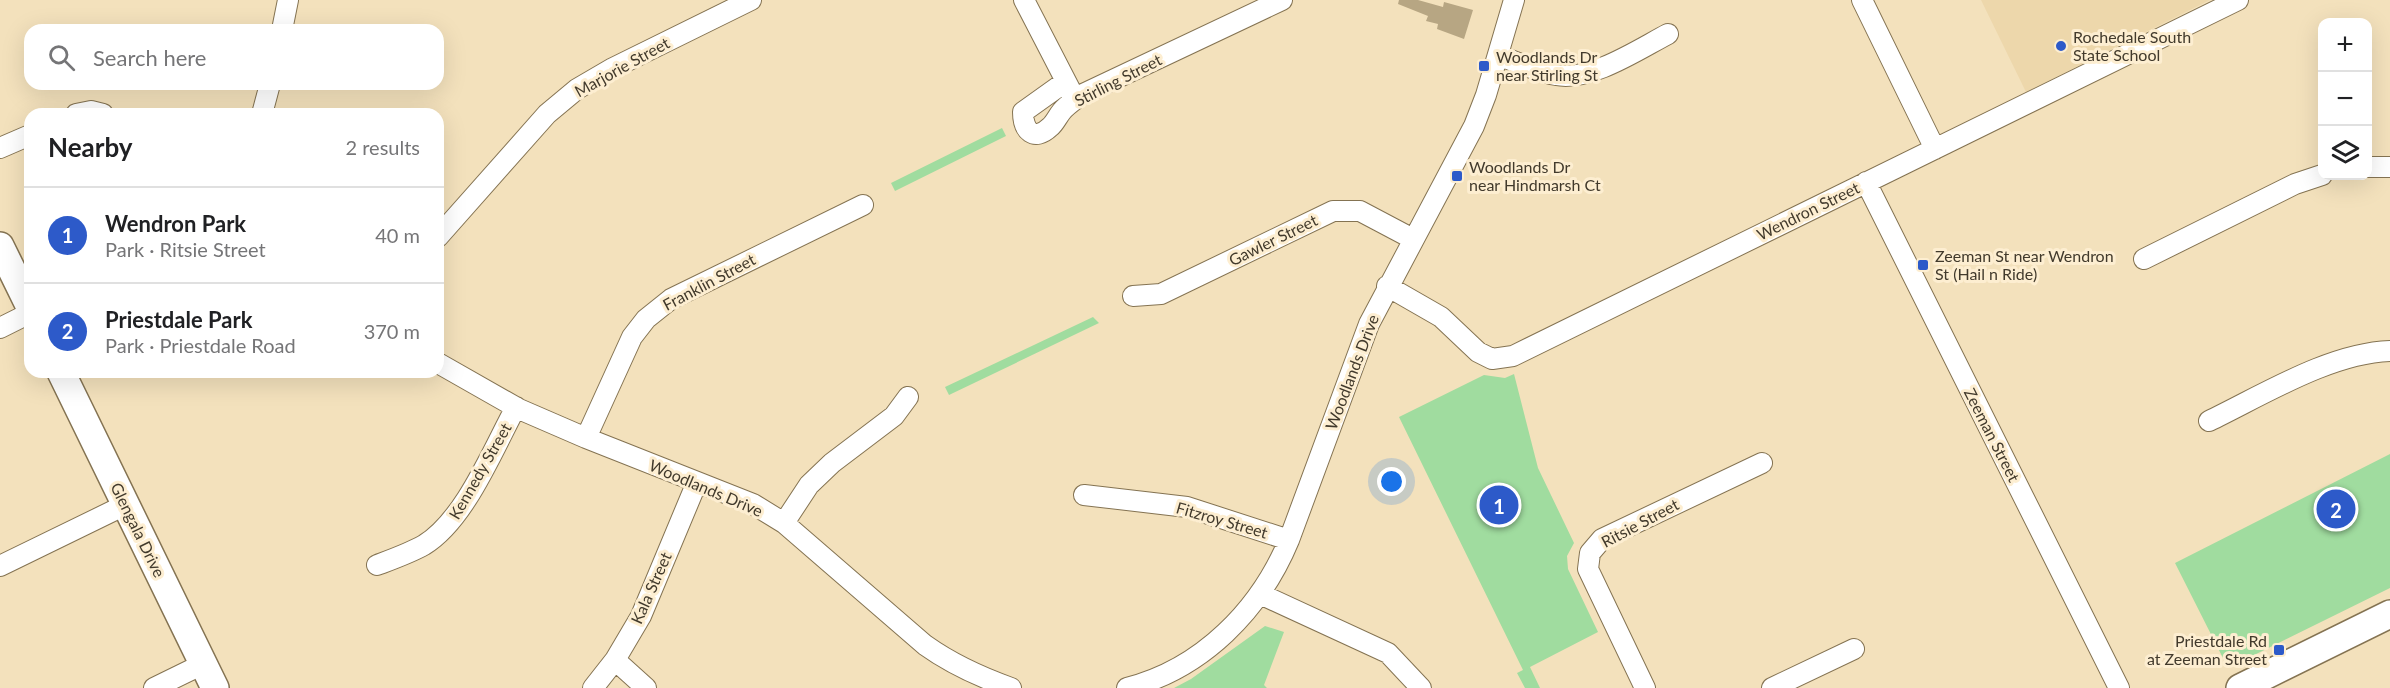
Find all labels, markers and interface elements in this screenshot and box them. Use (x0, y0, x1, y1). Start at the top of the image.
map controls (2318, 18, 2372, 180)
button: + (2318, 18, 2372, 72)
search box (24, 24, 444, 90)
place label: Rochedale South State School (2073, 27, 2191, 64)
street label: Marjorie Street (571, 33, 673, 100)
marker: Rochedale South State School (2054, 39, 2068, 53)
icon: search (45, 41, 78, 74)
text: Search here (93, 44, 206, 71)
place label: Woodlands Dr near Stirling St (1496, 47, 1598, 84)
street label: Stirling Street (1071, 49, 1165, 110)
marker: Woodlands Dr near Stirling St (1477, 59, 1491, 73)
button: − (2318, 72, 2372, 126)
button: layers (2318, 126, 2372, 180)
text: Nearby (48, 131, 133, 163)
text: 2 results (345, 135, 420, 159)
place label: Woodlands Dr near Hindmarsh Ct (1469, 157, 1601, 194)
marker: Woodlands Dr near Hindmarsh Ct (1450, 169, 1464, 183)
street label: Wendron Street (1753, 177, 1862, 244)
text: Wendron Park (105, 210, 246, 237)
street label: Gawler Street (1225, 210, 1320, 269)
text: 1 (62, 223, 73, 247)
text: 40 m (375, 223, 420, 247)
text: Park · Ritsie Street (105, 237, 266, 261)
place label: Zeeman St near Wendron St (Hail n Ride) (1935, 246, 2114, 283)
street label: Franklin Street (659, 249, 758, 314)
marker: Zeeman St near Wendron St (Hail n Ride) (1916, 258, 1930, 272)
text: Priestdale Park (105, 306, 252, 333)
street label: Woodlands Drive (1321, 312, 1382, 432)
text: 2 (62, 319, 73, 343)
text: 370 m (364, 319, 420, 343)
text: Park · Priestdale Road (105, 333, 296, 357)
street label: Zeeman Street (1961, 385, 2024, 485)
street label: Kennedy Street (444, 419, 515, 522)
street label: Woodlands Drive (647, 455, 766, 520)
your location (1377, 467, 1406, 496)
street label: Glengala Drive (107, 479, 170, 580)
pin: 1 (1480, 482, 1518, 528)
pin: 2 (2316, 486, 2356, 532)
street label: Ritsie Street (1598, 494, 1682, 551)
street label: Fitzroy Street (1174, 497, 1270, 542)
street label: Kala Street (626, 549, 675, 627)
place label: Priestdale Rd at Zeeman Street (2147, 631, 2267, 668)
marker: Priestdale Rd at Zeeman Street (2272, 643, 2286, 657)

